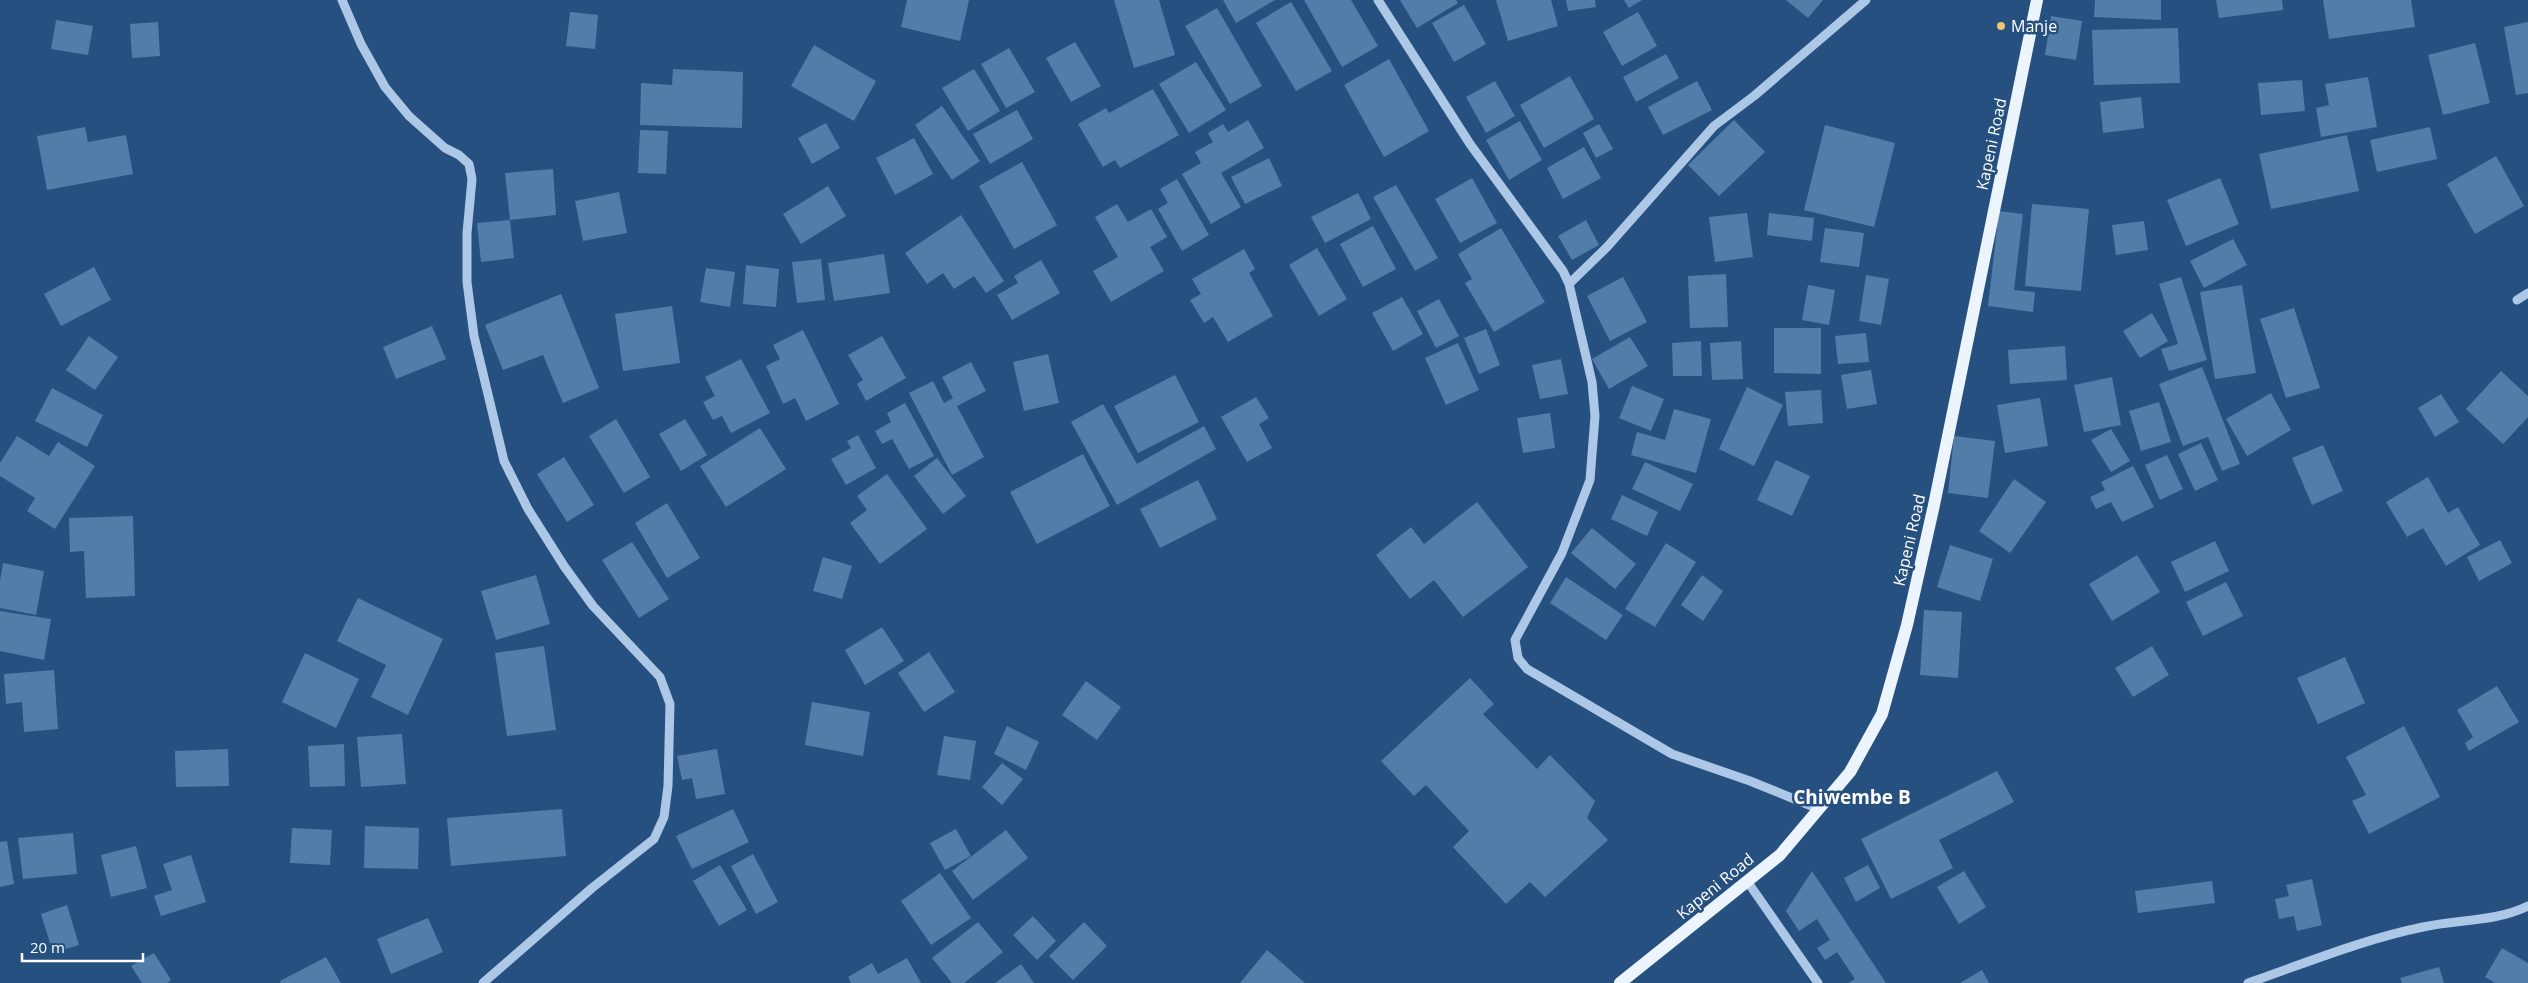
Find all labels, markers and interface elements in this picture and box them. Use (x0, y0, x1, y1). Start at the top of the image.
place label: Manje (2011, 15, 2057, 37)
marker: Manje (1995, 20, 2007, 32)
street label: Kapeni Road (1971, 96, 2011, 192)
street label: Kapeni Road (1888, 492, 1930, 588)
district label: Chiwembe B (1793, 784, 1911, 810)
street label: Kapeni Road (1672, 848, 1758, 924)
scale bar (22, 930, 144, 962)
text: 20 m (30, 937, 65, 957)

